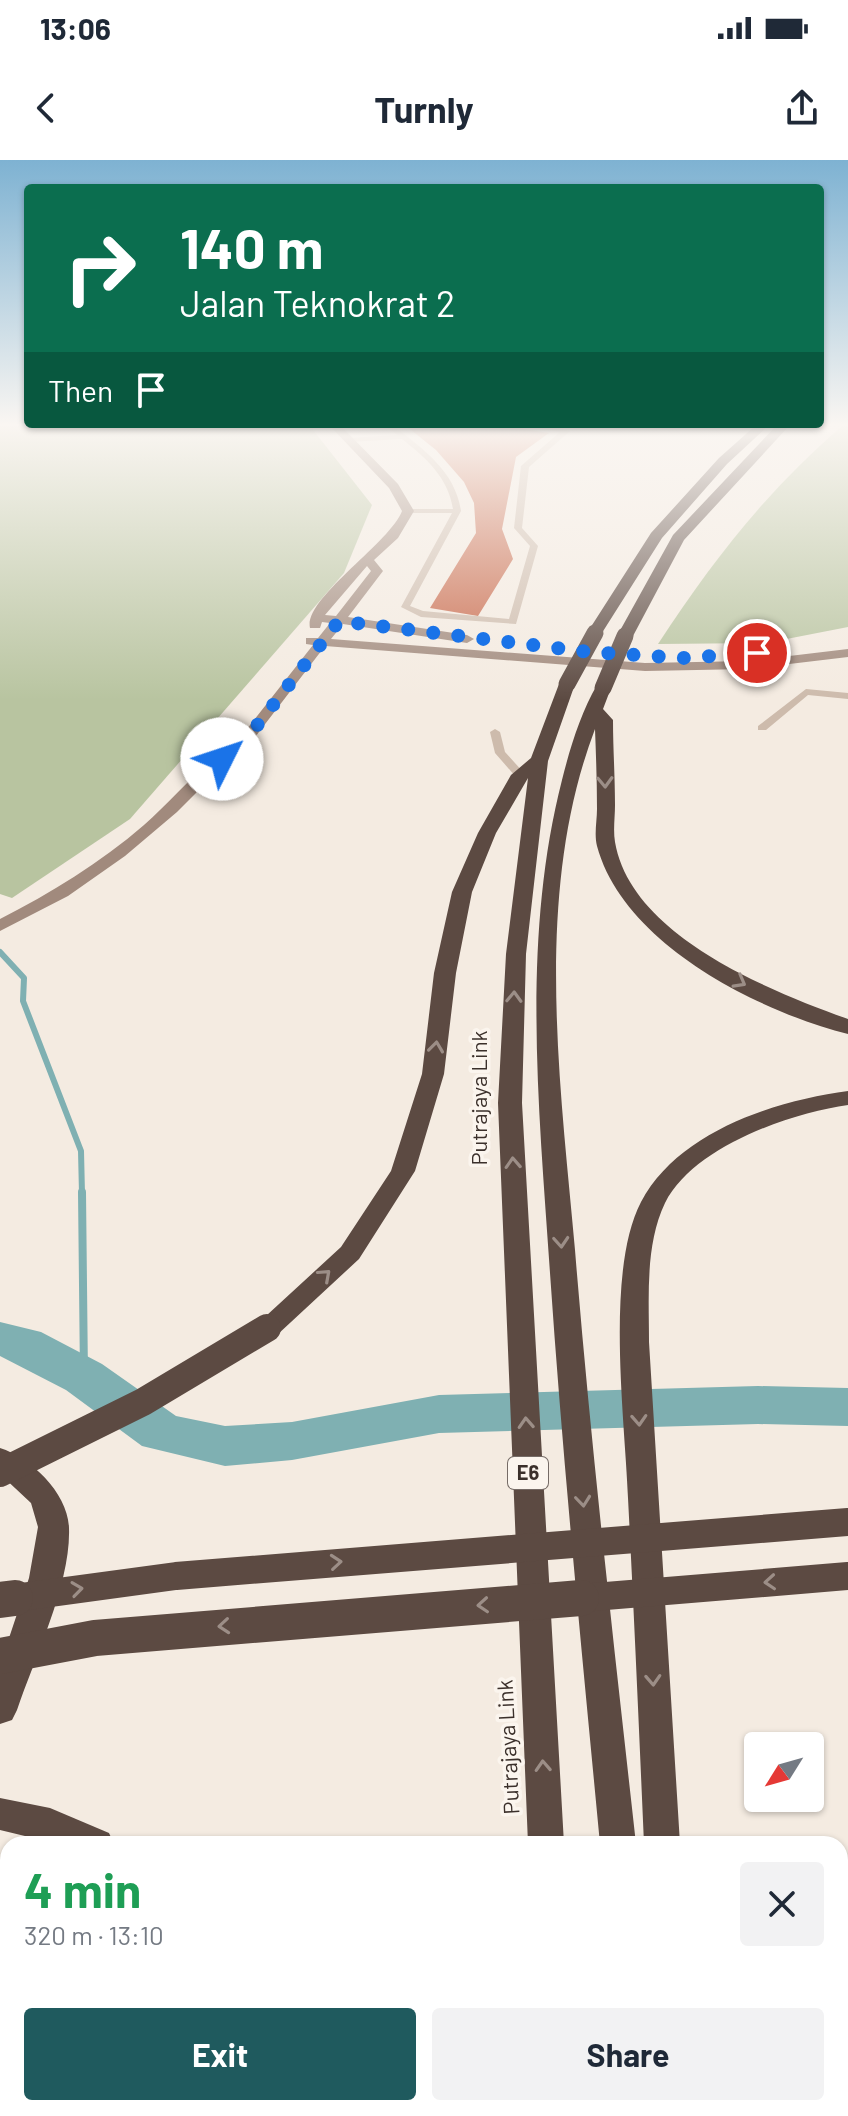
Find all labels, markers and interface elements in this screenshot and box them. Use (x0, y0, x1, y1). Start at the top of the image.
text: 13:06 (40, 10, 111, 46)
icon: back (24, 86, 68, 130)
icon: share (780, 86, 824, 130)
text: Turnly (374, 87, 474, 130)
text: 140 m (180, 213, 324, 280)
icon: right (48, 216, 152, 320)
text: Jalan Teknokrat 2 (180, 281, 455, 324)
icon: arrive (129, 368, 173, 412)
text: Then (48, 372, 113, 408)
pin (723, 619, 791, 687)
icon: arrive (735, 631, 779, 675)
position arrow (180, 717, 264, 801)
one-way arrow (596, 776, 613, 789)
one-way arrow (732, 972, 746, 987)
one-way arrow (506, 990, 523, 1003)
street label: Putrajaya Link (465, 1030, 491, 1166)
one-way arrow (428, 1040, 445, 1053)
one-way arrow (505, 1156, 522, 1169)
one-way arrow (552, 1236, 569, 1249)
one-way arrow (315, 1271, 330, 1285)
one-way arrow (630, 1414, 647, 1427)
one-way arrow (517, 1416, 534, 1428)
road number: E6 (508, 1457, 548, 1489)
one-way arrow (574, 1495, 591, 1508)
one-way arrow (330, 1554, 343, 1571)
one-way arrow (763, 1574, 776, 1591)
one-way arrow (70, 1581, 84, 1598)
one-way arrow (476, 1596, 489, 1613)
one-way arrow (217, 1618, 230, 1635)
one-way arrow (644, 1674, 661, 1687)
street label: Putrajaya Link (490, 1679, 524, 1815)
north arrow (744, 1732, 824, 1812)
map controls (744, 1732, 824, 1812)
one-way arrow (534, 1759, 551, 1772)
text: 4 min (24, 1860, 141, 1918)
button: close (740, 1862, 824, 1946)
text: 320 m · 13:10 (24, 1919, 164, 1950)
button: Exit (24, 2008, 416, 2100)
button: Share (432, 2008, 824, 2100)

